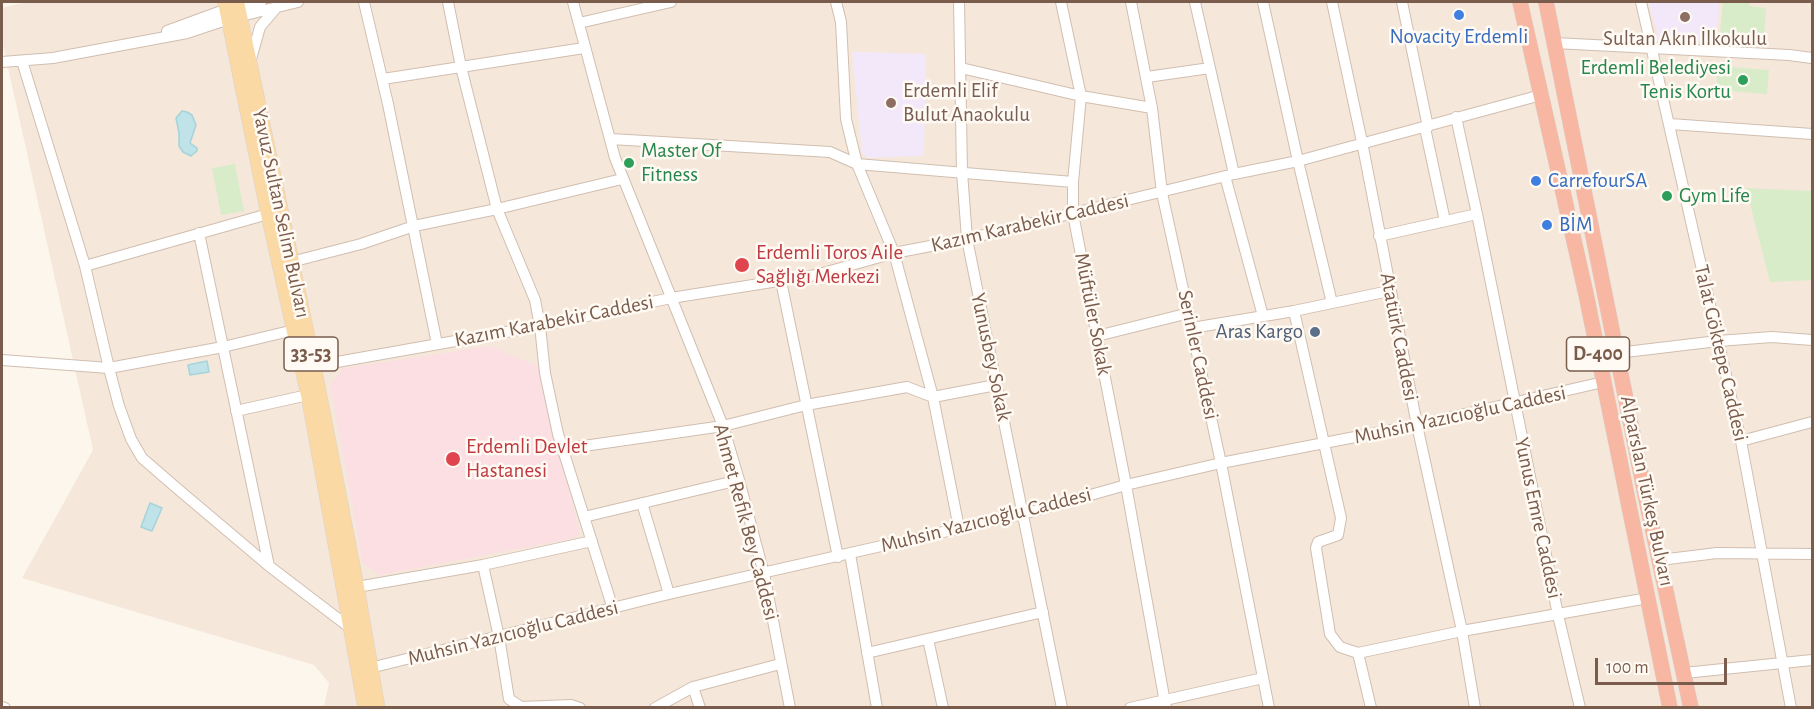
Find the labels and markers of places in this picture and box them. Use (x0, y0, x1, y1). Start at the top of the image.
marker: Novacity Erdemli (1452, 8, 1466, 22)
marker: Sultan Akın İlkokulu (1678, 10, 1692, 24)
place label: Novacity Erdemli (1390, 24, 1528, 50)
place label: Sultan Akın İlkokulu (1603, 26, 1767, 52)
place label: Erdemli Belediyesi Tenis Kortu (1580, 55, 1731, 105)
marker: Erdemli Belediyesi Tenis Kortu (1736, 73, 1750, 87)
place label: Erdemli Elif Bulut Anaokulu (903, 78, 1030, 128)
marker: Erdemli Elif Bulut Anaokulu (884, 96, 898, 110)
place label: Master Of Fitness (641, 138, 721, 188)
marker: Master Of Fitness (622, 156, 636, 170)
place label: CarrefourSA (1548, 168, 1647, 194)
marker: CarrefourSA (1529, 174, 1543, 188)
place label: Gym Life (1679, 183, 1750, 209)
marker: Gym Life (1660, 189, 1674, 203)
place label: BİM (1559, 212, 1592, 238)
marker: BİM (1540, 218, 1554, 232)
place label: Erdemli Toros Aile Sağlığı Merkezi (756, 240, 903, 290)
marker: Erdemli Toros Aile Sağlığı Merkezi (733, 256, 751, 274)
place label: Aras Kargo (1215, 319, 1303, 345)
marker: Aras Kargo (1308, 325, 1322, 339)
place label: Erdemli Devlet Hastanesi (466, 434, 587, 484)
marker: Erdemli Devlet Hastanesi (444, 450, 462, 468)

